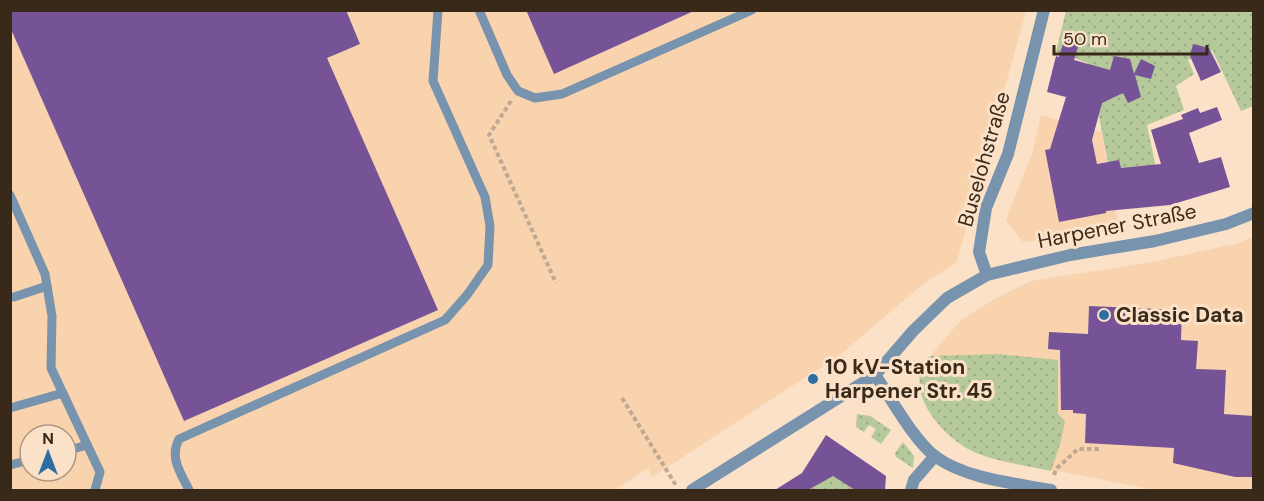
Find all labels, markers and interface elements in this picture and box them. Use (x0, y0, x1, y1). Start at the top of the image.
scale bar (1054, 18, 1207, 56)
text: 50 m (1063, 27, 1107, 51)
street label: Buselohstraße (951, 88, 1017, 230)
street label: Harpener Straße (1035, 197, 1199, 255)
place label: Classic Data (1116, 301, 1244, 329)
marker: Classic Data (1097, 308, 1111, 322)
place label: 10 kV-Station Harpener Str. 45 (825, 353, 993, 405)
marker: 10 kV-Station Harpener Str. 45 (806, 372, 820, 386)
north arrow (18, 423, 78, 483)
text: N (42, 428, 54, 449)

